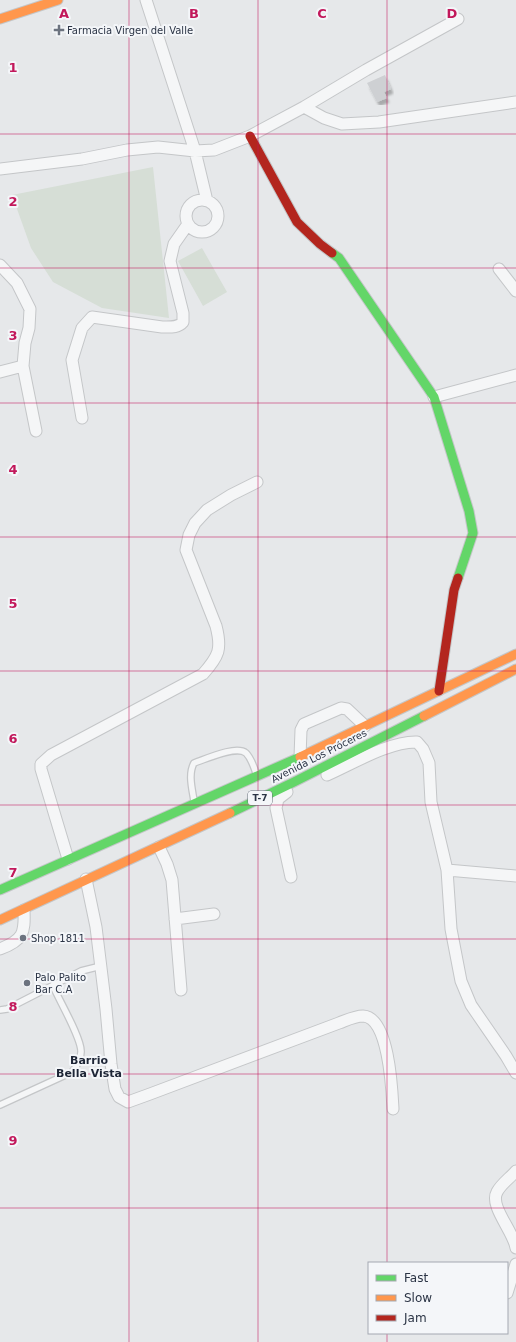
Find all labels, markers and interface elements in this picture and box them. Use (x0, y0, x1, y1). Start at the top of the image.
text: A (59, 6, 69, 21)
text: B (189, 6, 199, 21)
text: C (317, 6, 327, 21)
text: D (447, 6, 458, 21)
marker: Farmacia Virgen del Valle (54, 25, 64, 35)
place label: Farmacia Virgen del Valle (67, 25, 193, 36)
text: 1 (8, 60, 18, 75)
text: 2 (8, 194, 18, 209)
text: 3 (8, 328, 18, 343)
text: 4 (8, 462, 18, 477)
text: 5 (8, 596, 18, 611)
street label: Avenida Los Próceres (269, 727, 369, 785)
text: 6 (8, 731, 18, 746)
road number: T-7 (248, 791, 272, 805)
text: 7 (8, 865, 18, 880)
marker: Shop 1811 (18, 933, 28, 943)
place label: Shop 1811 (31, 933, 85, 944)
place label: Palo Palito Bar C.A (35, 972, 86, 995)
marker: Palo Palito Bar C.A (22, 978, 32, 988)
text: 8 (8, 999, 18, 1014)
district label: Barrio Bella Vista (56, 1054, 122, 1080)
text: 9 (8, 1133, 18, 1148)
legend (368, 1262, 508, 1334)
text: Fast (404, 1271, 428, 1285)
text: Slow (404, 1291, 432, 1305)
text: Jam (403, 1311, 427, 1325)

